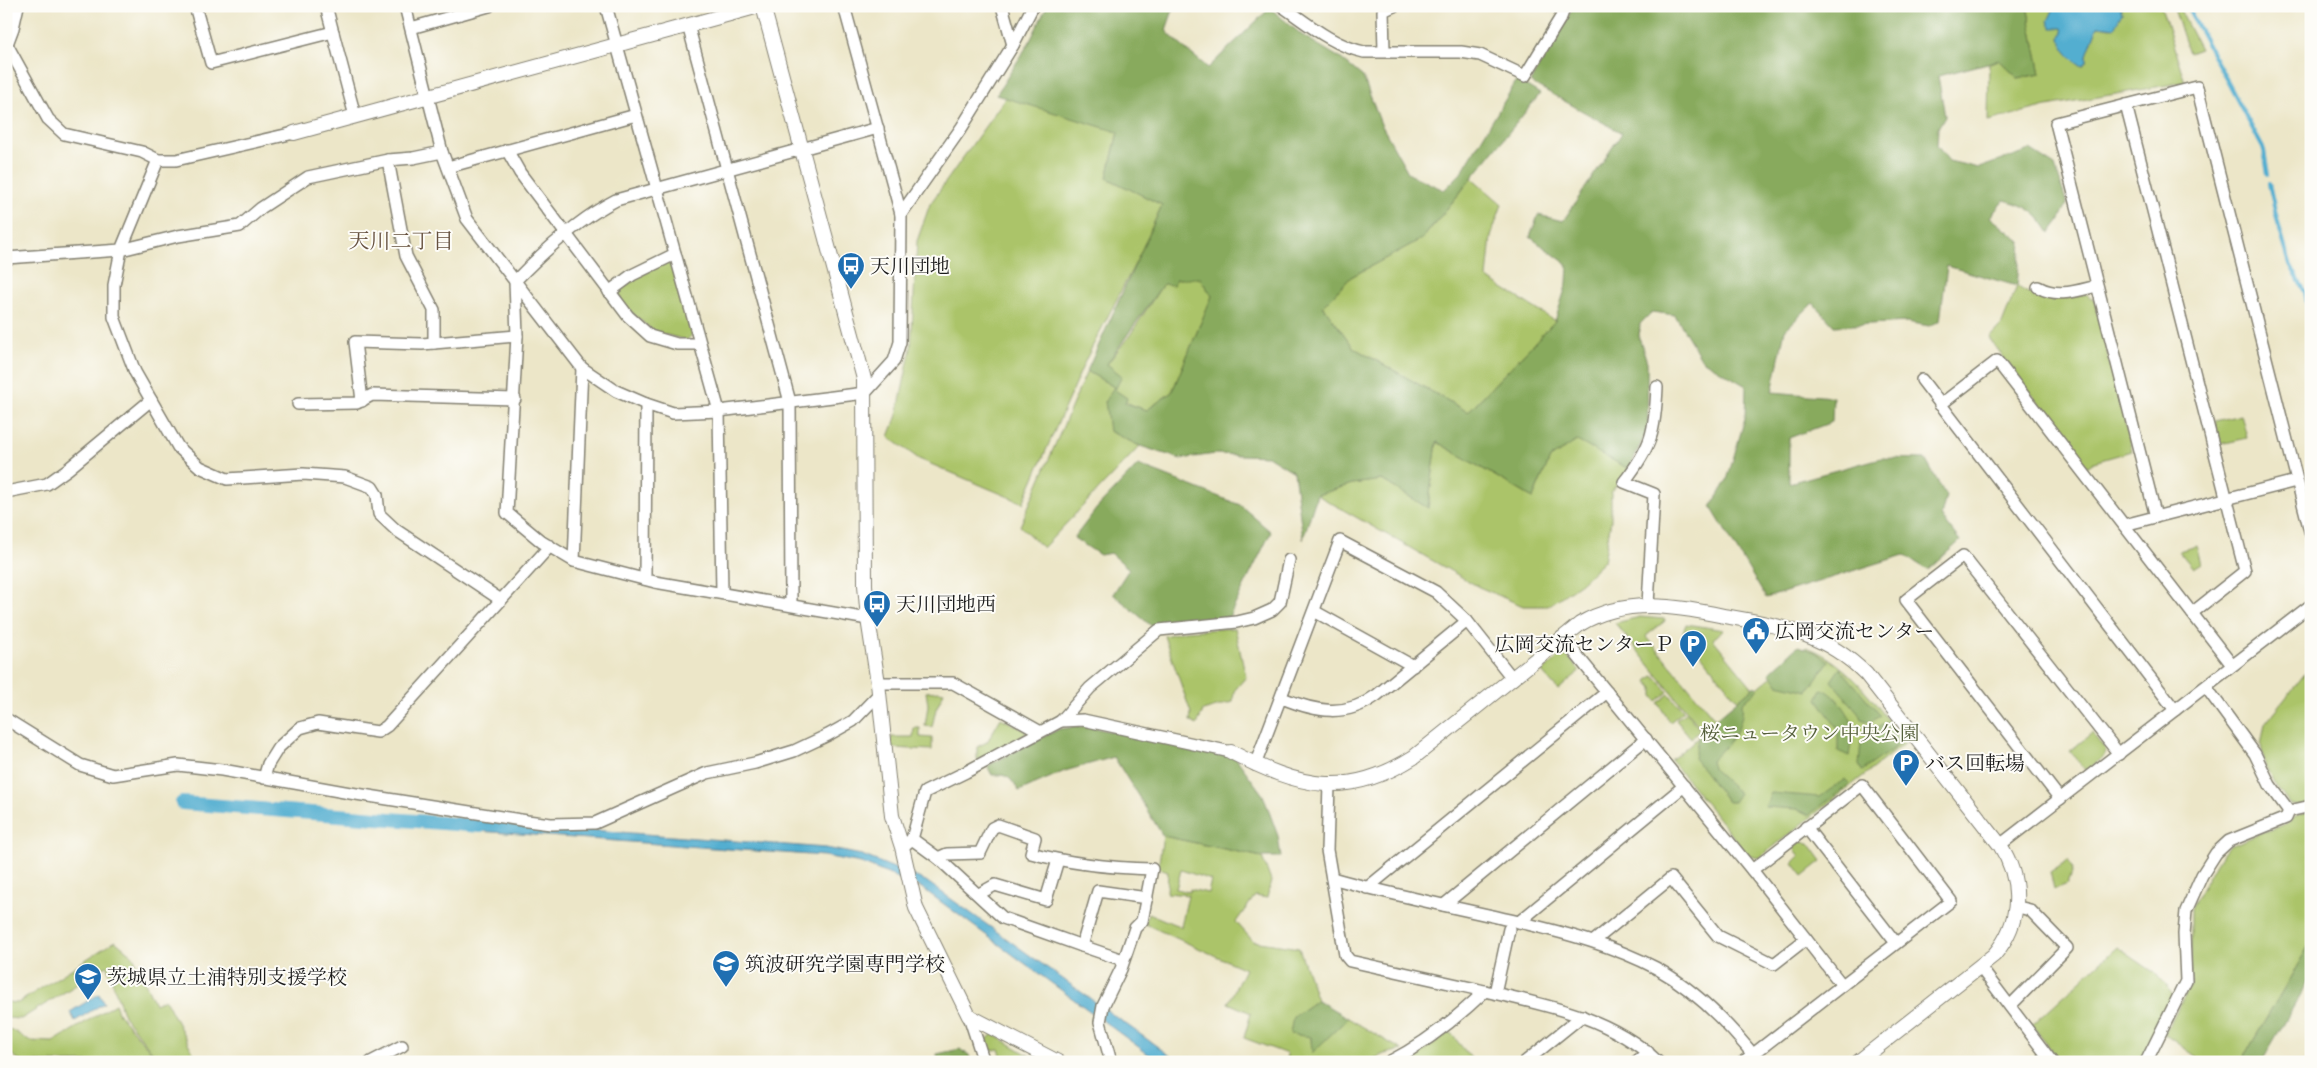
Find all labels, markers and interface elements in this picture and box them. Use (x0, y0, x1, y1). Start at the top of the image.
district label: 天川二丁目 (349, 228, 454, 254)
bus stop icon: 天川団地 (836, 251, 866, 290)
place label: 天川団地 (870, 254, 950, 278)
bus stop icon: 天川団地西 (862, 589, 892, 628)
place label: 天川団地西 (896, 592, 996, 616)
public building icon: 広岡交流センター (1741, 616, 1771, 655)
place label: 広岡交流センター (1775, 619, 1934, 643)
parking icon: 広岡交流センターＰ (1678, 629, 1708, 668)
place label: 広岡交流センターＰ (1495, 632, 1674, 656)
park label: 桜ニュータウン中央公園 (1700, 721, 1920, 745)
parking icon: バス回転場 (1891, 748, 1921, 787)
place label: バス回転場 (1925, 751, 2025, 775)
school or university icon: 筑波研究学園専門学校 (711, 949, 741, 988)
place label: 筑波研究学園専門学校 (745, 952, 945, 976)
school or university icon: 茨城県立土浦特別支援学校 (73, 962, 103, 1001)
place label: 茨城県立土浦特別支援学校 (107, 965, 347, 989)

